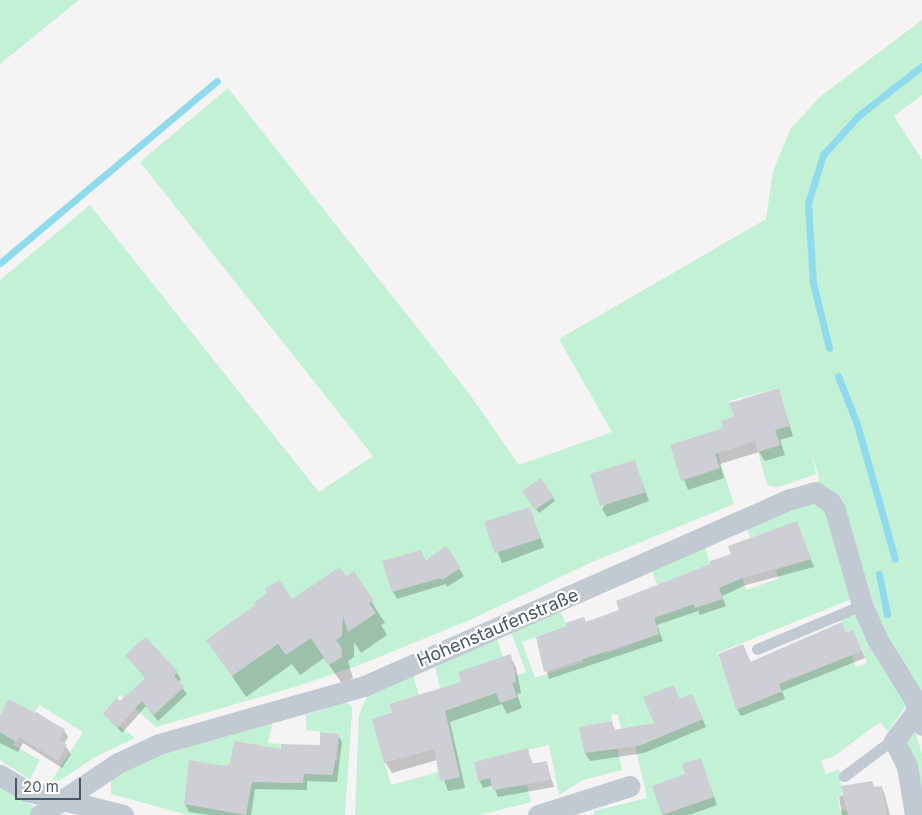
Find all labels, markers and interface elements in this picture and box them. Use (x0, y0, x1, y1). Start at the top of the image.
street label: Hohenstaufenstraße (414, 584, 582, 672)
scale bar (18, 768, 84, 800)
text: 20 m (23, 777, 59, 796)

